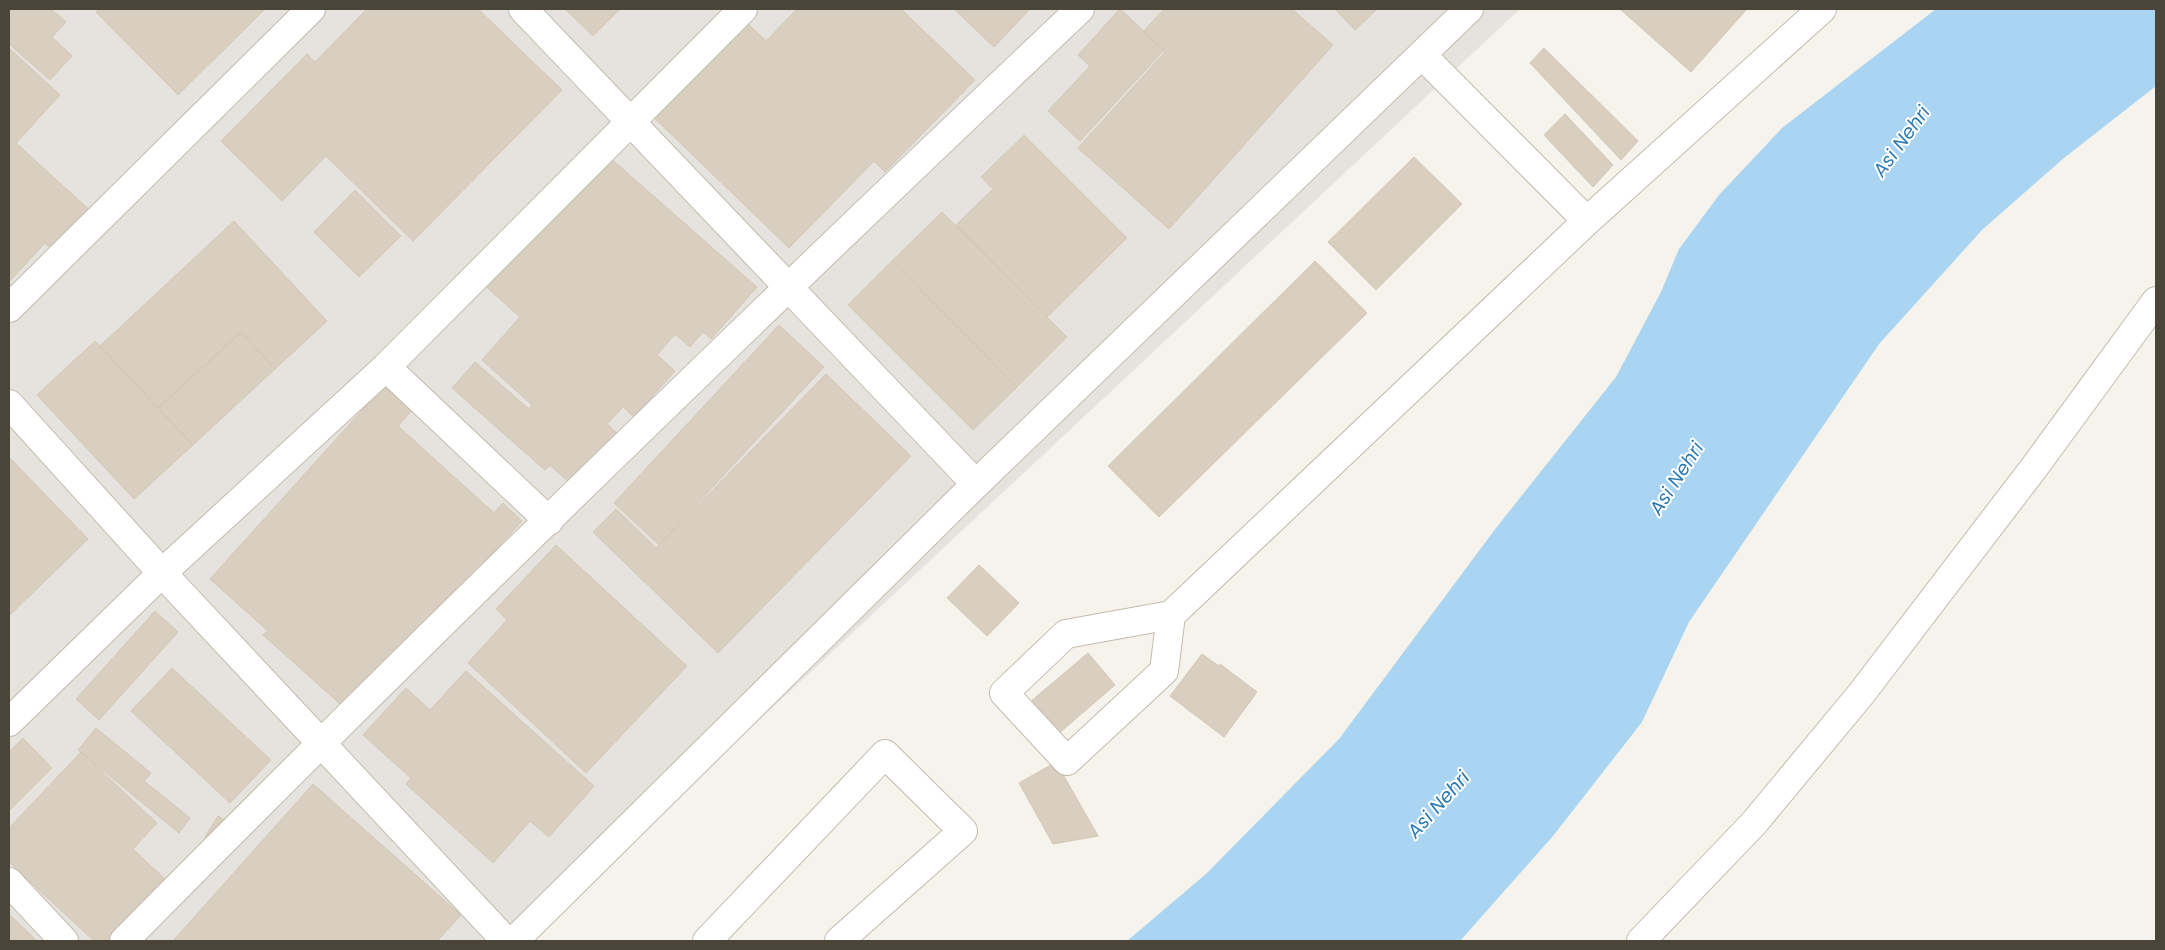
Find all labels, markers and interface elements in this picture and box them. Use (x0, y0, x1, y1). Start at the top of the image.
water label: Asi Nehri (1866, 100, 1937, 183)
water label: Asi Nehri (1642, 436, 1710, 521)
water label: Asi Nehri (1400, 765, 1476, 845)

